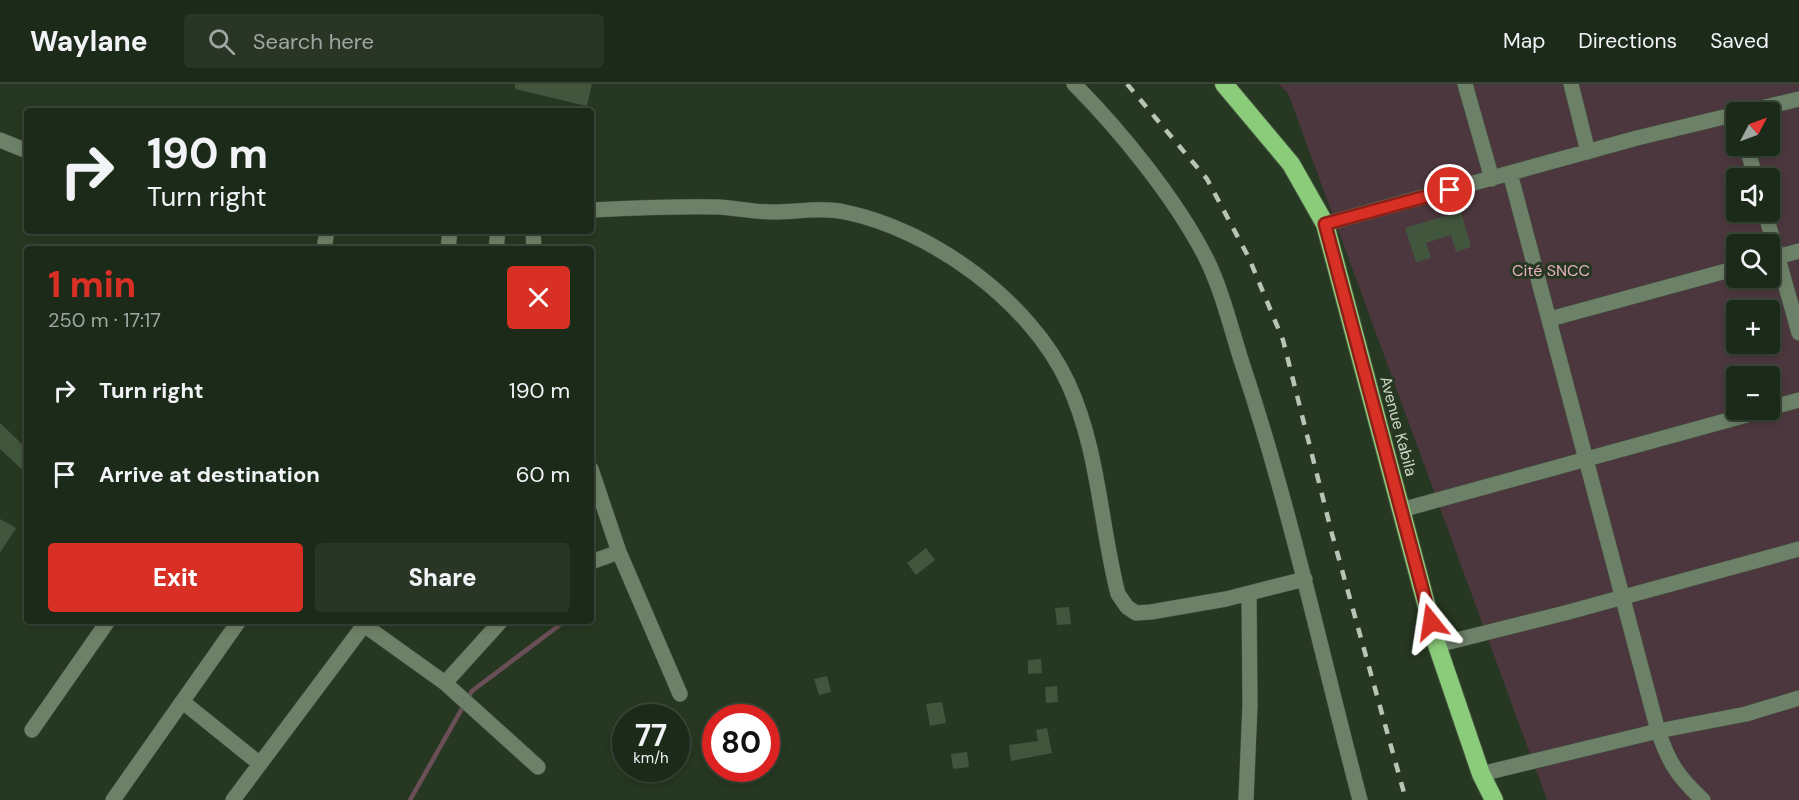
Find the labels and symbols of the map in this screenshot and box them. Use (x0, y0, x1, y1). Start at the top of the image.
north arrow (1726, 102, 1780, 156)
pin (1424, 164, 1475, 215)
park label: Cité SNCC (1512, 260, 1590, 281)
street label: Avenue Kabila (1375, 374, 1422, 478)
position arrow (1399, 590, 1463, 654)
speed limit sign: 80 (702, 704, 780, 782)

